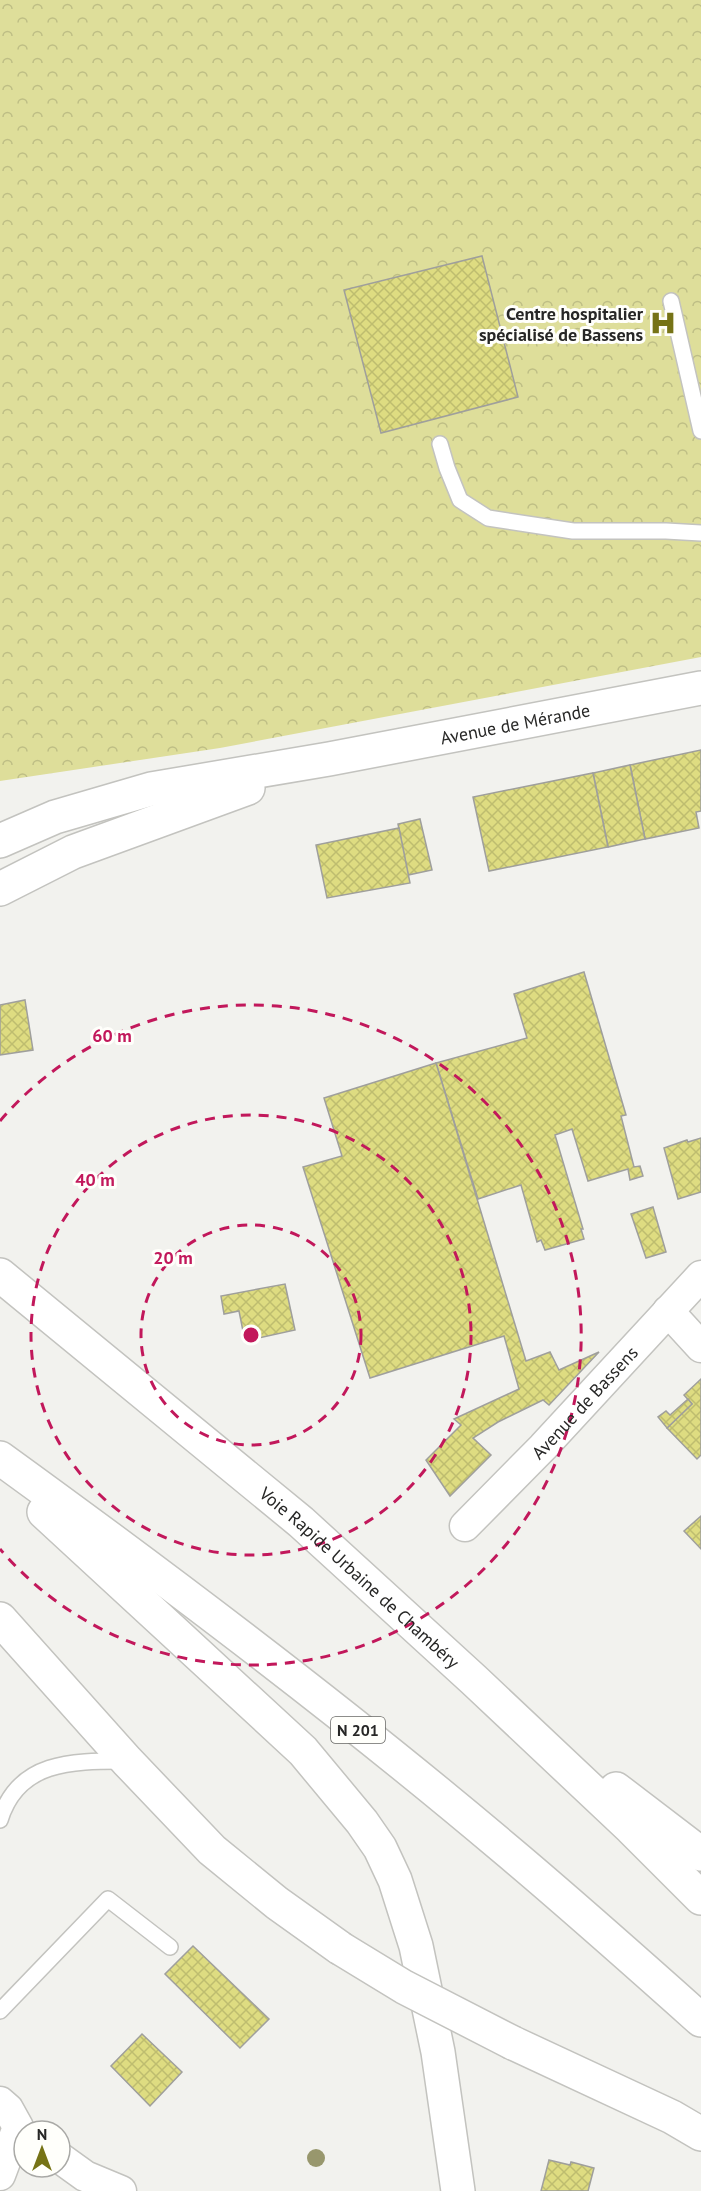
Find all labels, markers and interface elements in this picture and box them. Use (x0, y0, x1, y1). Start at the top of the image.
place label: Centre hospitalier spécialisé de Bassens (479, 302, 644, 346)
hospital icon: Centre hospitalier spécialisé de Bassens (648, 308, 678, 338)
street label: Avenue de Mérande (438, 698, 592, 749)
text: 60 m (92, 1024, 132, 1047)
text: 40 m (75, 1168, 115, 1191)
text: 20 m (153, 1246, 193, 1269)
centre of rings (241, 1325, 261, 1345)
street label: Avenue de Bassens (526, 1341, 642, 1464)
street label: Voie Rapide Urbaine de Chambéry (254, 1481, 465, 1673)
road number: N 201 (331, 1717, 385, 1743)
north arrow (12, 2119, 72, 2179)
text: N (37, 2124, 47, 2144)

